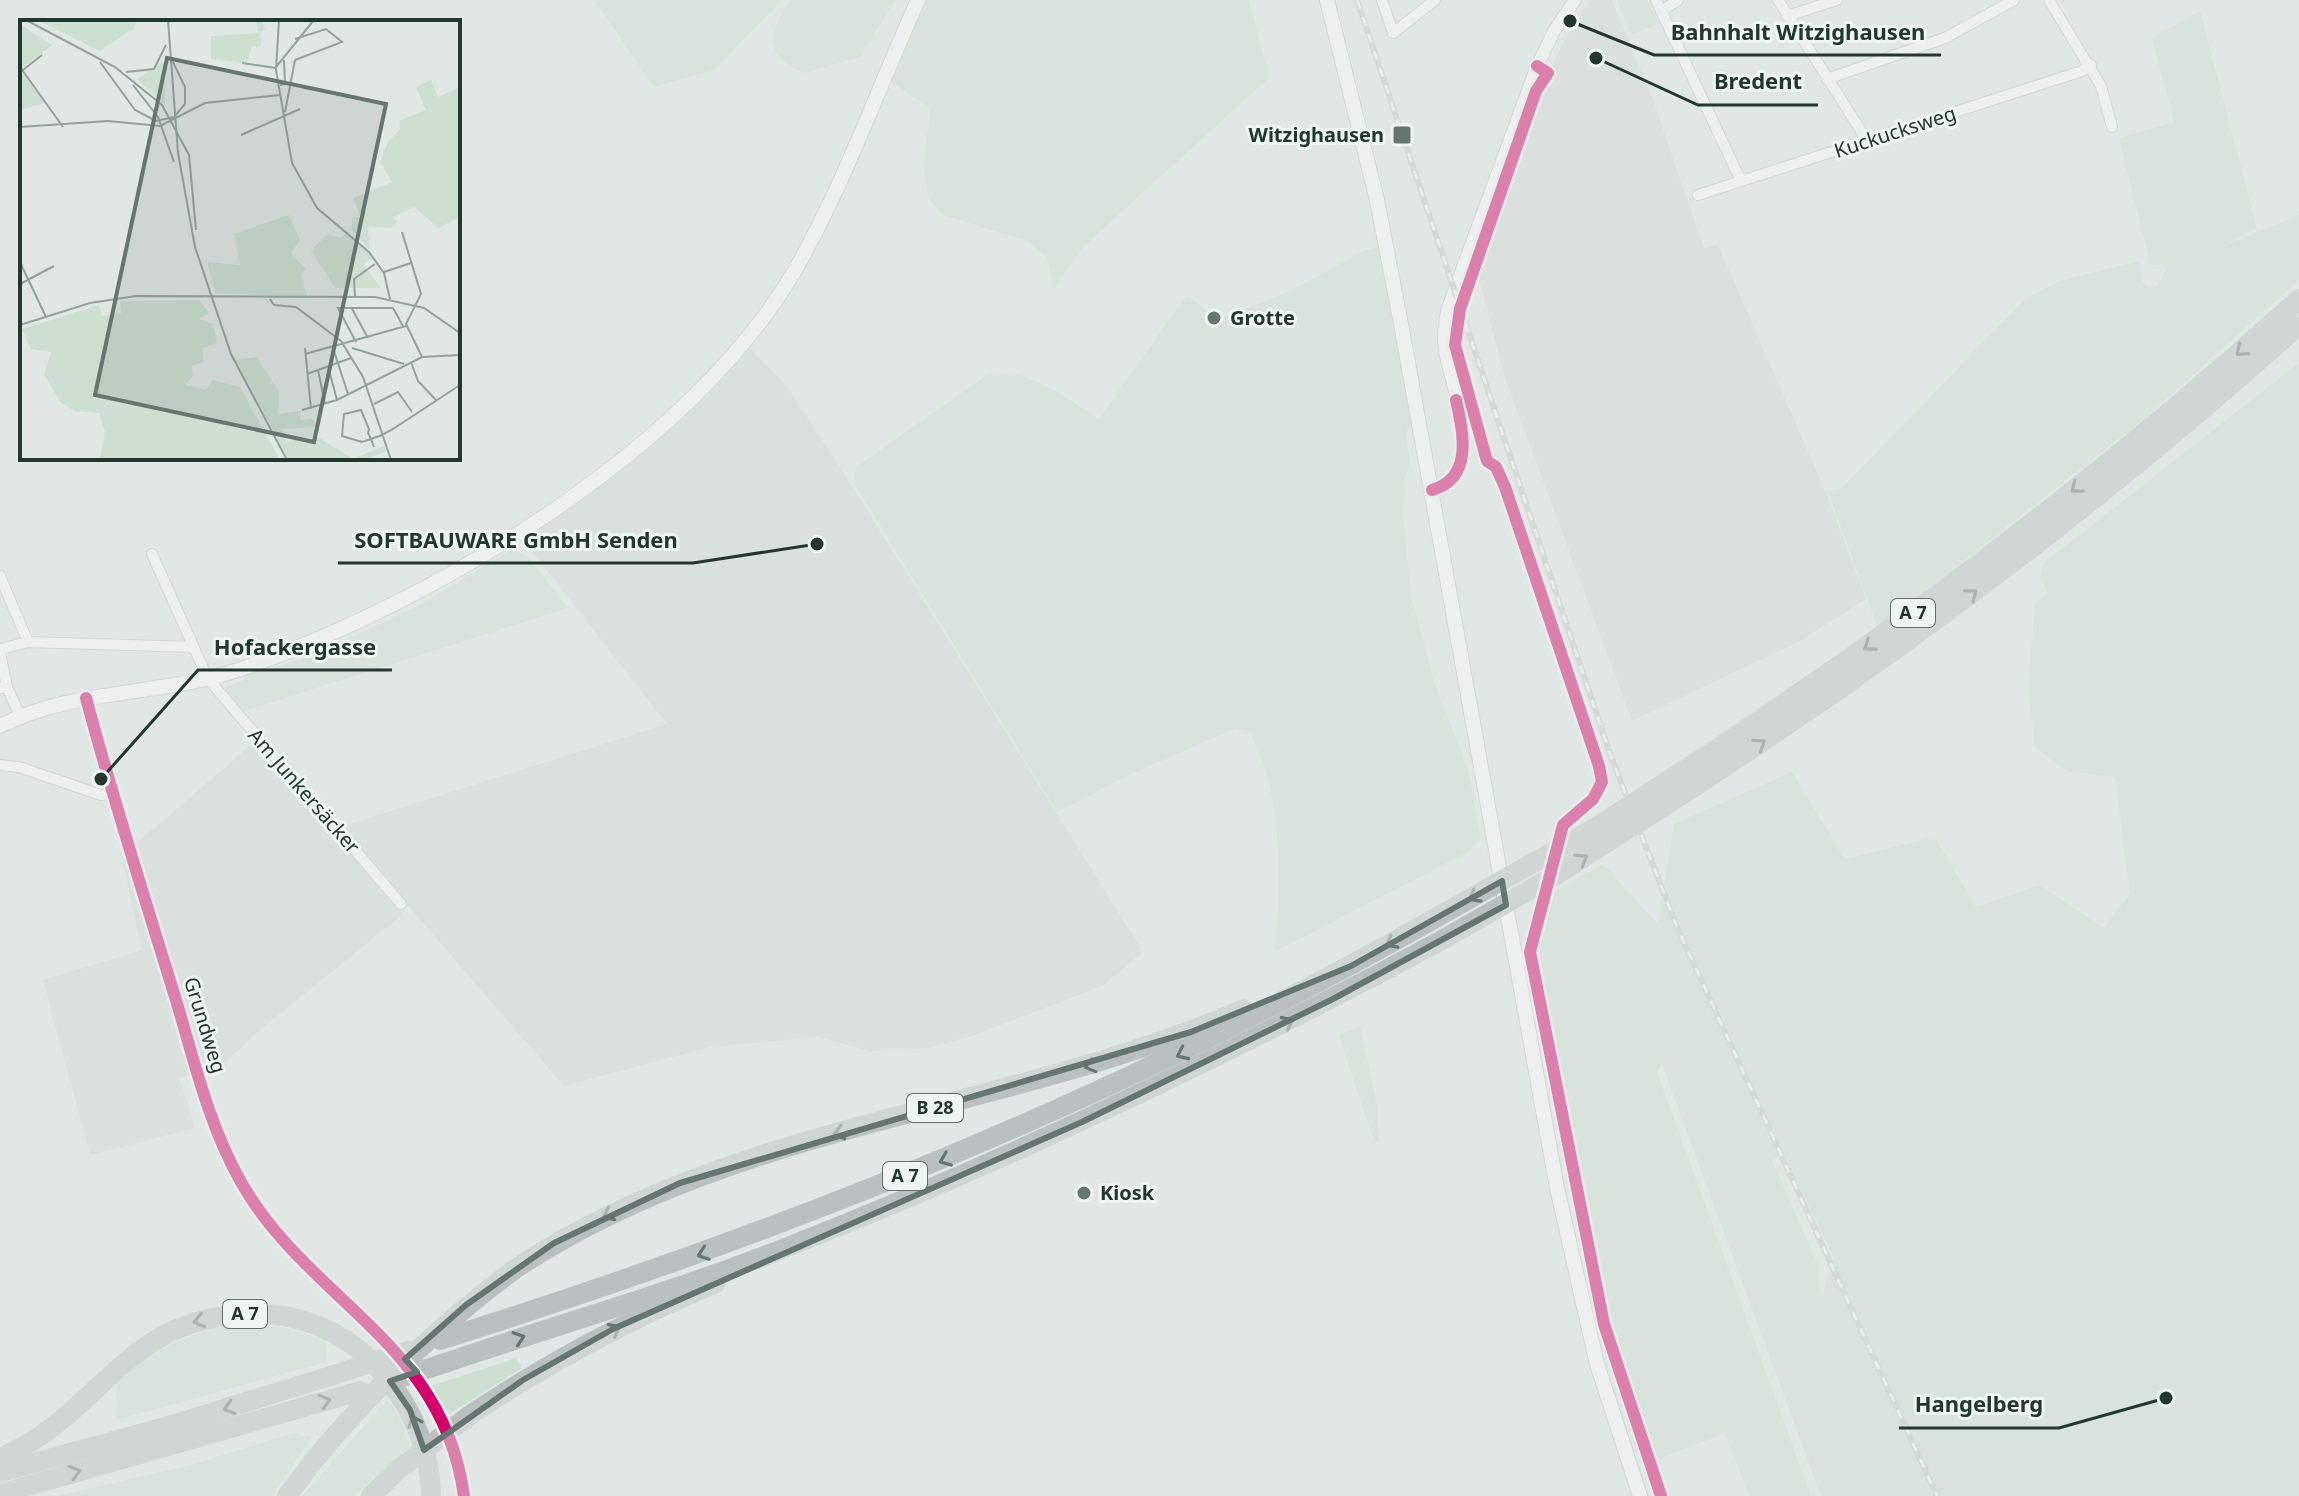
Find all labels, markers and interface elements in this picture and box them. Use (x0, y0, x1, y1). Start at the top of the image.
callout: Bahnhalt Witzighausen (1654, 9, 1941, 55)
text: Bahnhalt Witzighausen (1671, 16, 1925, 46)
inset map (20, 20, 460, 460)
callout: Bredent (1698, 59, 1818, 105)
text: Bredent (1714, 65, 1802, 95)
street label: Kuckucksweg (1830, 99, 1959, 164)
place label: Witzighausen (1249, 121, 1384, 148)
marker: Witzighausen (1391, 124, 1413, 146)
place label: Grotte (1230, 304, 1295, 331)
marker: Grotte (1205, 309, 1223, 327)
one-way arrow (2235, 341, 2250, 356)
one-way arrow (2070, 479, 2084, 493)
callout: SOFTBAUWARE GmbH Senden (338, 517, 693, 563)
text: SOFTBAUWARE GmbH Senden (354, 524, 678, 554)
one-way arrow (1963, 590, 1978, 604)
road number: A 7 (1891, 599, 1935, 627)
callout: Hofackergasse (198, 624, 392, 670)
text: Hofackergasse (214, 631, 376, 661)
one-way arrow (1863, 636, 1877, 650)
street label: Am Junkersäcker (242, 722, 366, 859)
one-way arrow (1751, 739, 1765, 754)
one-way arrow (1574, 854, 1588, 869)
one-way arrow (1468, 887, 1483, 903)
one-way arrow (1385, 933, 1400, 949)
street label: Grundweg (178, 974, 233, 1076)
one-way arrow (1279, 1016, 1294, 1032)
one-way arrow (1176, 1044, 1190, 1060)
one-way arrow (1084, 1057, 1098, 1073)
road number: B 28 (907, 1094, 963, 1122)
one-way arrow (833, 1124, 847, 1141)
one-way arrow (939, 1151, 953, 1167)
road number: A 7 (883, 1162, 927, 1190)
place label: Kiosk (1100, 1179, 1155, 1206)
marker: Kiosk (1075, 1184, 1093, 1202)
one-way arrow (602, 1205, 617, 1221)
one-way arrow (696, 1245, 710, 1261)
road number: A 7 (223, 1300, 267, 1328)
one-way arrow (192, 1311, 206, 1328)
one-way arrow (607, 1323, 622, 1338)
one-way arrow (511, 1331, 525, 1347)
callout: Hangelberg (1899, 1382, 2059, 1428)
text: Hangelberg (1915, 1388, 2043, 1418)
one-way arrow (318, 1394, 331, 1410)
one-way arrow (223, 1399, 236, 1415)
one-way arrow (407, 1415, 423, 1429)
one-way arrow (68, 1465, 81, 1482)

